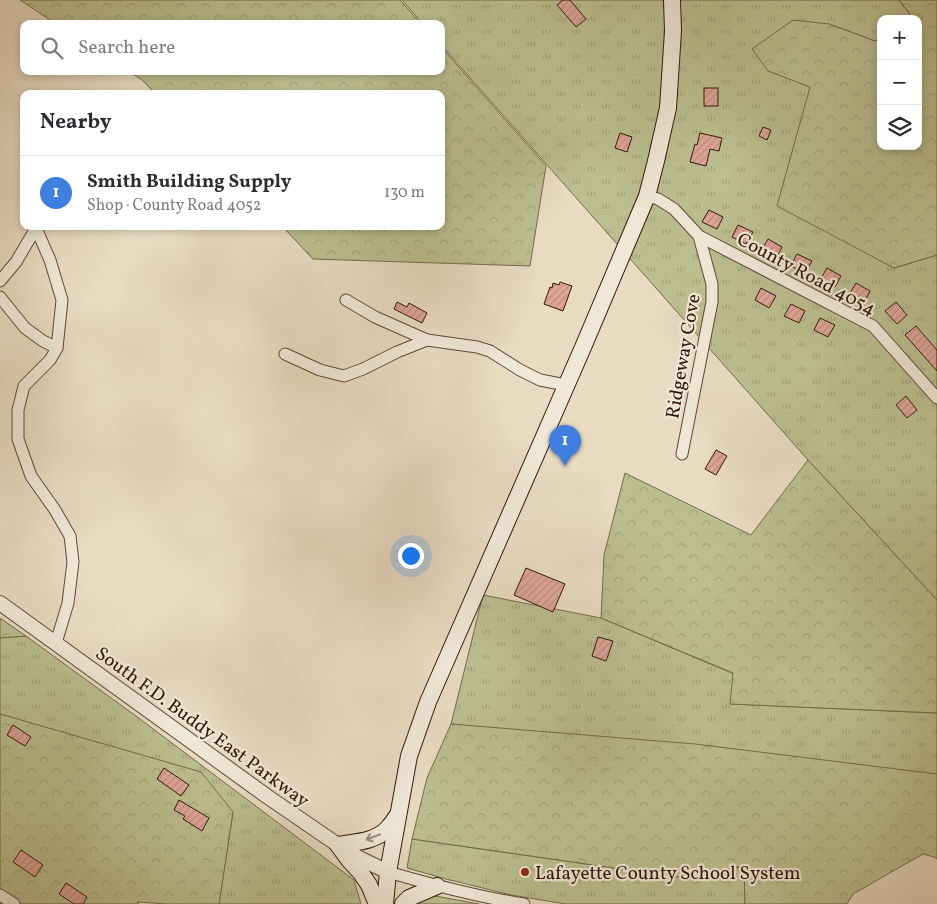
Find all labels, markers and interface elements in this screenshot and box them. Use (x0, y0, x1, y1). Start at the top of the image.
map controls (877, 15, 922, 150)
button: + (877, 15, 922, 60)
search box (20, 20, 445, 75)
icon: search (38, 34, 66, 62)
text: Search here (78, 35, 175, 61)
button: − (877, 60, 922, 105)
button: layers (877, 105, 922, 150)
text: Nearby (40, 108, 111, 137)
text: Smith Building Supply (87, 169, 292, 195)
text: 1 (53, 182, 59, 204)
text: 130 m (384, 182, 425, 204)
text: Shop · County Road 4052 (87, 195, 261, 217)
street label: County Road 4054 (732, 227, 880, 322)
street label: Ridgeway Cove (660, 292, 708, 421)
pin: 1 (549, 425, 581, 466)
your location (398, 543, 424, 569)
street label: South F.D. Buddy East Parkway (90, 641, 314, 814)
one-way arrow (366, 833, 381, 842)
place label: Lafayette County School System (535, 861, 801, 887)
marker: Lafayette County School System (519, 866, 531, 878)

